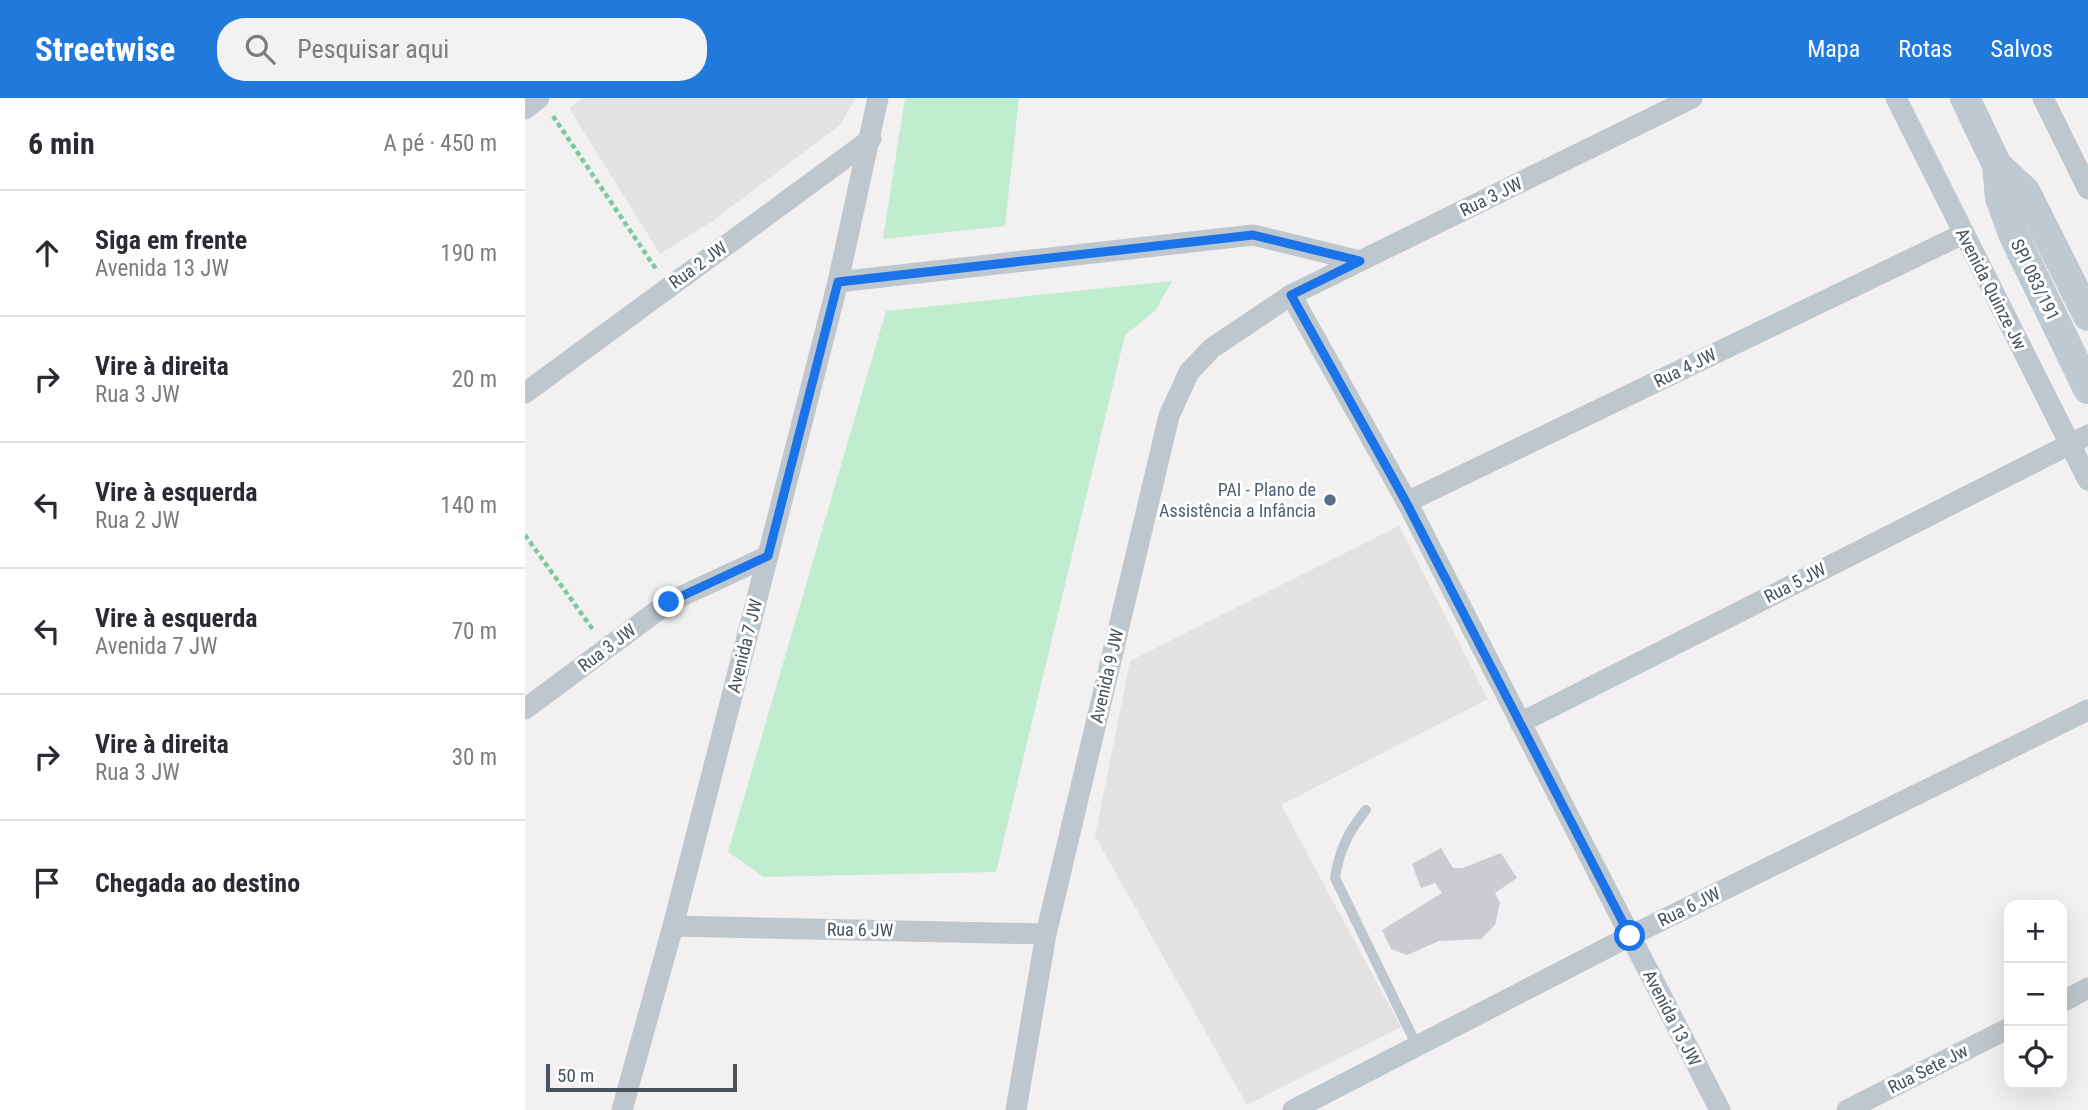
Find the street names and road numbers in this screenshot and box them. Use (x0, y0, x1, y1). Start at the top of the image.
street label: Rua 3 JW (1456, 172, 1525, 221)
street label: Avenida Quinze Jw (1952, 224, 2031, 353)
street label: Rua 2 JW (665, 236, 731, 293)
street label: SPI 083/191 (2007, 236, 2064, 324)
street label: Rua 4 JW (1650, 343, 1719, 392)
street label: Rua 5 JW (1760, 558, 1829, 607)
street label: Avenida 7 JW (723, 597, 766, 695)
street label: Rua 3 JW (574, 619, 640, 676)
street label: Avenida 9 JW (1085, 627, 1128, 725)
street label: Rua 6 JW (1654, 882, 1723, 931)
street label: Rua 6 JW (827, 918, 894, 941)
street label: Avenida 13 JW (1639, 966, 1706, 1069)
street label: Rua Sete Jw (1884, 1039, 1972, 1098)

